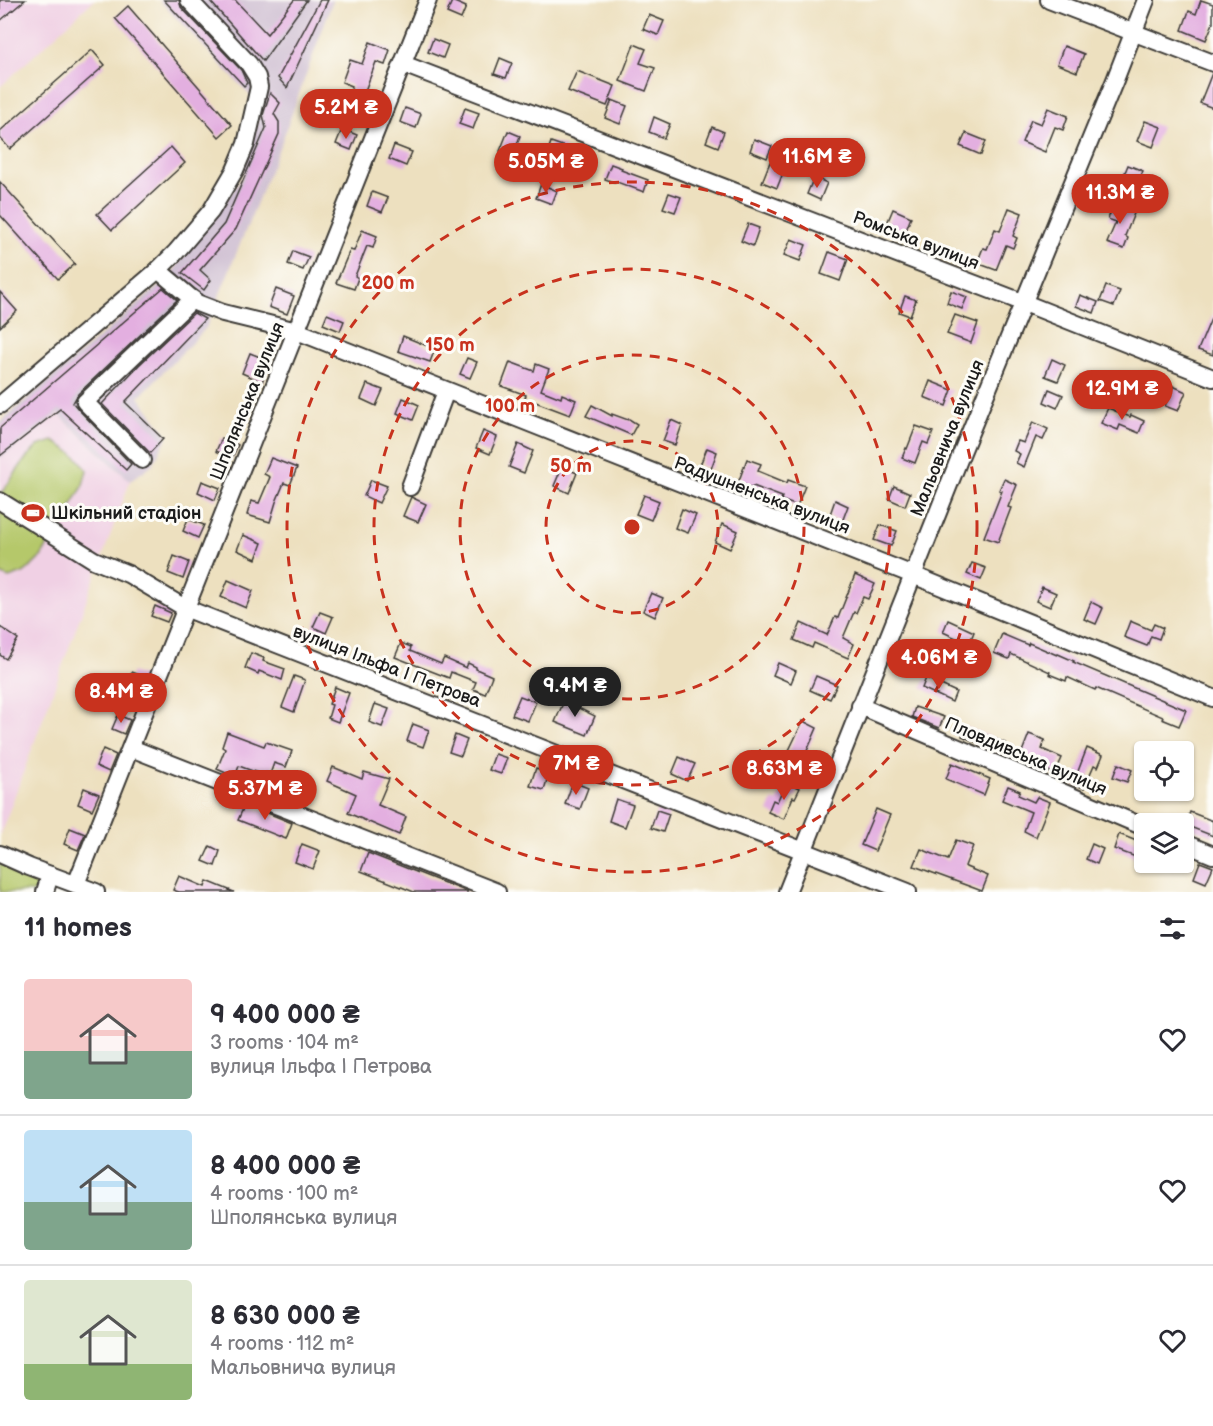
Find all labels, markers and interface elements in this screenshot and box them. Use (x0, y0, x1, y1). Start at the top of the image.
pin: 5.2M ₴ (297, 89, 395, 140)
text: 5.2M ₴ (314, 96, 378, 120)
pin: 11.6M ₴ (762, 138, 872, 189)
pin: 5.05M ₴ (491, 143, 601, 194)
text: 11.6M ₴ (782, 145, 852, 169)
text: 5.05M ₴ (508, 150, 584, 174)
pin: 11.3M ₴ (1065, 174, 1175, 225)
text: 11.3M ₴ (1086, 181, 1154, 205)
street label: Ромська вулиця (850, 207, 982, 274)
text: 200 m (361, 273, 415, 294)
street label: Шполянська вулиця (206, 319, 289, 483)
text: 150 m (425, 335, 475, 356)
street label: Мальовнича вулиця (906, 357, 989, 520)
pin: 12.9M ₴ (1067, 370, 1177, 421)
text: 12.9M ₴ (1086, 377, 1158, 401)
text: 100 m (485, 396, 535, 417)
street label: Радушненська вулиця (671, 452, 853, 539)
text: 50 m (550, 456, 592, 477)
sports icon: Шкільний стадіон (20, 500, 46, 526)
place label: Шкільний стадіон (51, 503, 201, 524)
centre of rings (622, 517, 642, 537)
street label: вулиця Ільфа І Петрова (290, 621, 484, 712)
pin: 4.06M ₴ (884, 639, 994, 690)
text: 4.06M ₴ (901, 646, 977, 670)
pin: 9.4M ₴ (526, 667, 624, 718)
pin: 8.4M ₴ (72, 673, 170, 724)
text: 9.4M ₴ (543, 674, 607, 698)
text: 8.4M ₴ (89, 680, 153, 704)
street label: Пловдивська вулиця (942, 713, 1110, 800)
map controls (1134, 741, 1194, 873)
button: locate (1134, 741, 1194, 801)
pin: 7M ₴ (540, 745, 612, 796)
pin: 8.63M ₴ (729, 750, 839, 801)
text: 7M ₴ (552, 752, 600, 776)
text: 8.63M ₴ (746, 757, 822, 781)
pin: 5.37M ₴ (210, 770, 320, 821)
text: 5.37M ₴ (228, 777, 302, 801)
button: layers (1134, 813, 1194, 873)
icon: filters (1156, 912, 1189, 945)
text: 11 homes (24, 913, 132, 944)
text: 9 400 000 ₴ (210, 1000, 360, 1031)
icon: home (72, 1003, 144, 1075)
icon: heart (1156, 1023, 1189, 1056)
text: 3 rooms · 104 m² (210, 1031, 359, 1055)
text: вулиця Ільфа І Петрова (210, 1055, 432, 1079)
text: 8 400 000 ₴ (210, 1151, 360, 1182)
icon: home (72, 1154, 144, 1226)
icon: heart (1156, 1174, 1189, 1207)
text: 4 rooms · 100 m² (210, 1182, 358, 1206)
text: Шполянська вулиця (210, 1206, 397, 1230)
text: 8 630 000 ₴ (210, 1301, 360, 1332)
icon: home (72, 1304, 144, 1376)
icon: heart (1156, 1324, 1189, 1357)
text: 4 rooms · 112 m² (210, 1332, 354, 1356)
text: Мальовнича вулиця (210, 1356, 396, 1380)

